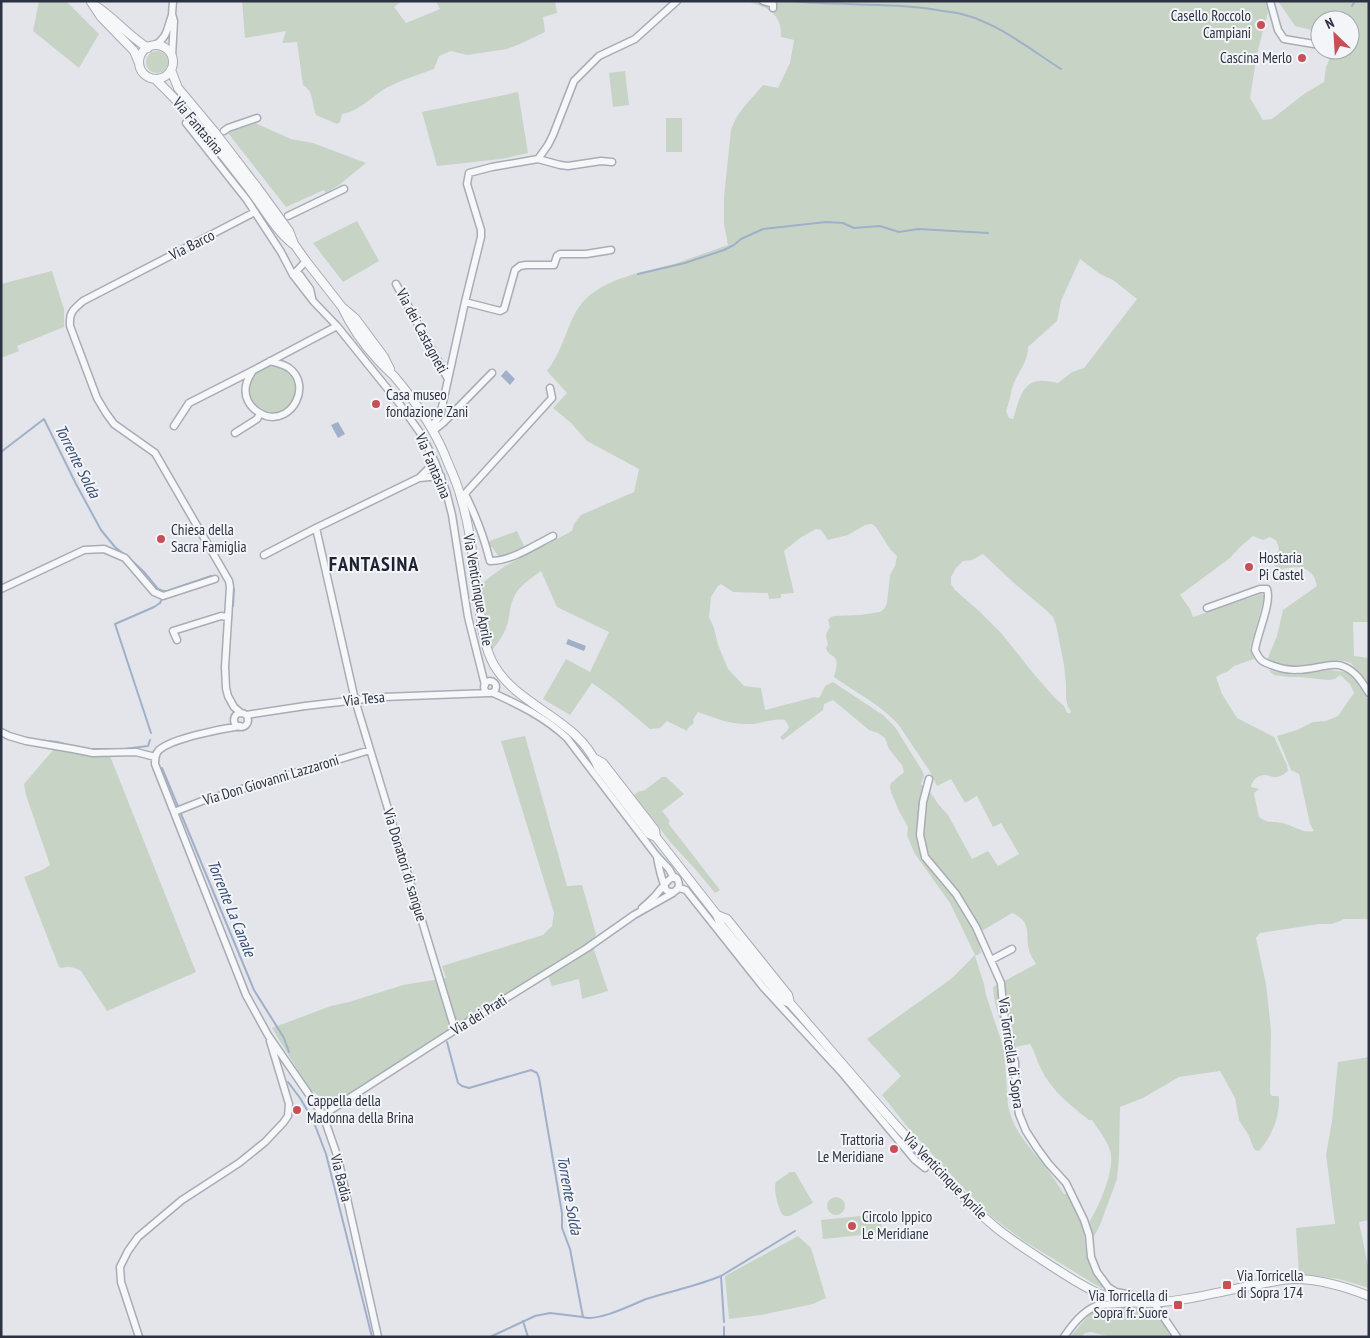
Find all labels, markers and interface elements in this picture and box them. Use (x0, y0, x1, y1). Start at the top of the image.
place label: Casello Roccolo Campiani (1171, 6, 1251, 42)
north arrow (1310, 10, 1360, 60)
text: N (1322, 13, 1337, 33)
marker: Casello Roccolo Campiani (1255, 19, 1267, 31)
place label: Cascina Merlo (1220, 48, 1292, 67)
marker: Cascina Merlo (1296, 52, 1308, 64)
street label: Via Fantasina (168, 92, 228, 158)
street label: Via Barco (165, 225, 218, 264)
street label: Via dei Castagneti (392, 284, 453, 376)
place label: Casa museo fondazione Zani (386, 385, 468, 421)
marker: Casa museo fondazione Zani (370, 398, 382, 410)
water label: Torrente Solda (51, 421, 106, 503)
street label: Via Fantasina (411, 429, 456, 501)
place label: Chiesa della Sacra Famiglia (171, 520, 247, 556)
street label: Via Venticinque Aprile (459, 532, 498, 647)
marker: Chiesa della Sacra Famiglia (155, 533, 167, 545)
place label: Hostaria Pi Castel (1259, 548, 1304, 584)
district label: FANTASINA (329, 551, 419, 577)
marker: Hostaria Pi Castel (1243, 561, 1255, 573)
street label: Via Tesa (341, 687, 386, 710)
street label: Via Don Giovanni Lazzaroni (200, 750, 341, 810)
street label: Via Donatori di sangue (379, 805, 432, 924)
water label: Torrente La Canale (204, 857, 261, 961)
street label: Via dei Prati (446, 990, 510, 1040)
street label: Via Torricella di Sopra (994, 995, 1029, 1110)
place label: Cappella della Madonna della Brina (307, 1091, 414, 1127)
marker: Cappella della Madonna della Brina (291, 1104, 303, 1116)
street label: Via Venticinque Aprile (899, 1128, 992, 1223)
place label: Trattoria Le Meridiane (817, 1130, 884, 1166)
marker: Trattoria Le Meridiane (888, 1143, 900, 1155)
street label: Via Badia (326, 1151, 357, 1204)
water label: Torrente Solda (553, 1154, 587, 1238)
place label: Circolo Ippico Le Meridiane (862, 1207, 932, 1243)
marker: Circolo Ippico Le Meridiane (846, 1220, 858, 1232)
place label: Via Torricella di Sopra 174 (1236, 1266, 1303, 1302)
marker: Via Torricella di Sopra 174 (1221, 1279, 1233, 1291)
place label: Via Torricella di Sopra fr. Suore (1088, 1286, 1168, 1322)
marker: Via Torricella di Sopra fr. Suore (1172, 1299, 1184, 1311)

